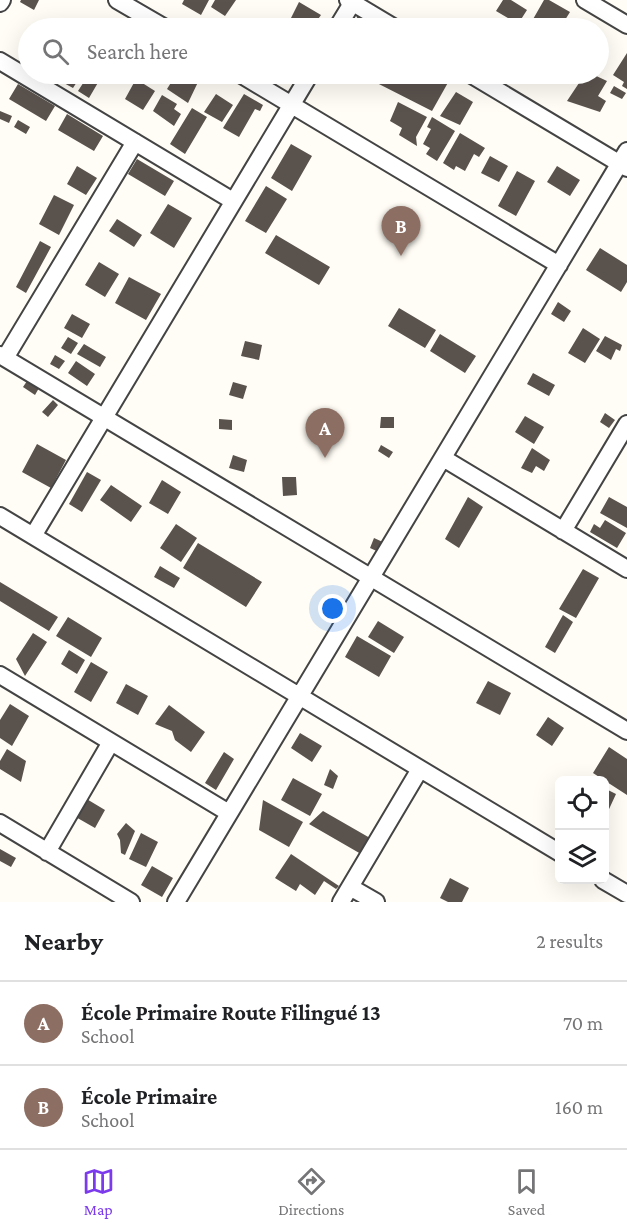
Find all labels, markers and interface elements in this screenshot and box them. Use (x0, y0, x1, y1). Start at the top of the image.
search box (18, 18, 609, 84)
icon: search (39, 35, 72, 68)
text: Search here (87, 39, 188, 64)
pin: B (382, 206, 420, 256)
pin: A (306, 408, 344, 458)
your location (318, 594, 347, 623)
map controls (555, 776, 609, 884)
button: locate (555, 776, 609, 830)
button: layers (555, 830, 609, 884)
text: Nearby (24, 927, 103, 956)
text: 2 results (536, 930, 603, 952)
text: École Primaire Route Filingué 13 (81, 1000, 381, 1025)
text: A (38, 1012, 49, 1034)
text: 70 m (563, 1012, 603, 1034)
text: School (81, 1025, 134, 1047)
text: École Primaire (81, 1084, 217, 1109)
text: B (38, 1096, 49, 1118)
text: 160 m (555, 1096, 603, 1118)
text: School (81, 1109, 134, 1131)
tab: Map (82, 1165, 115, 1218)
tab: Directions (278, 1165, 344, 1218)
tab: Saved (508, 1165, 545, 1218)

